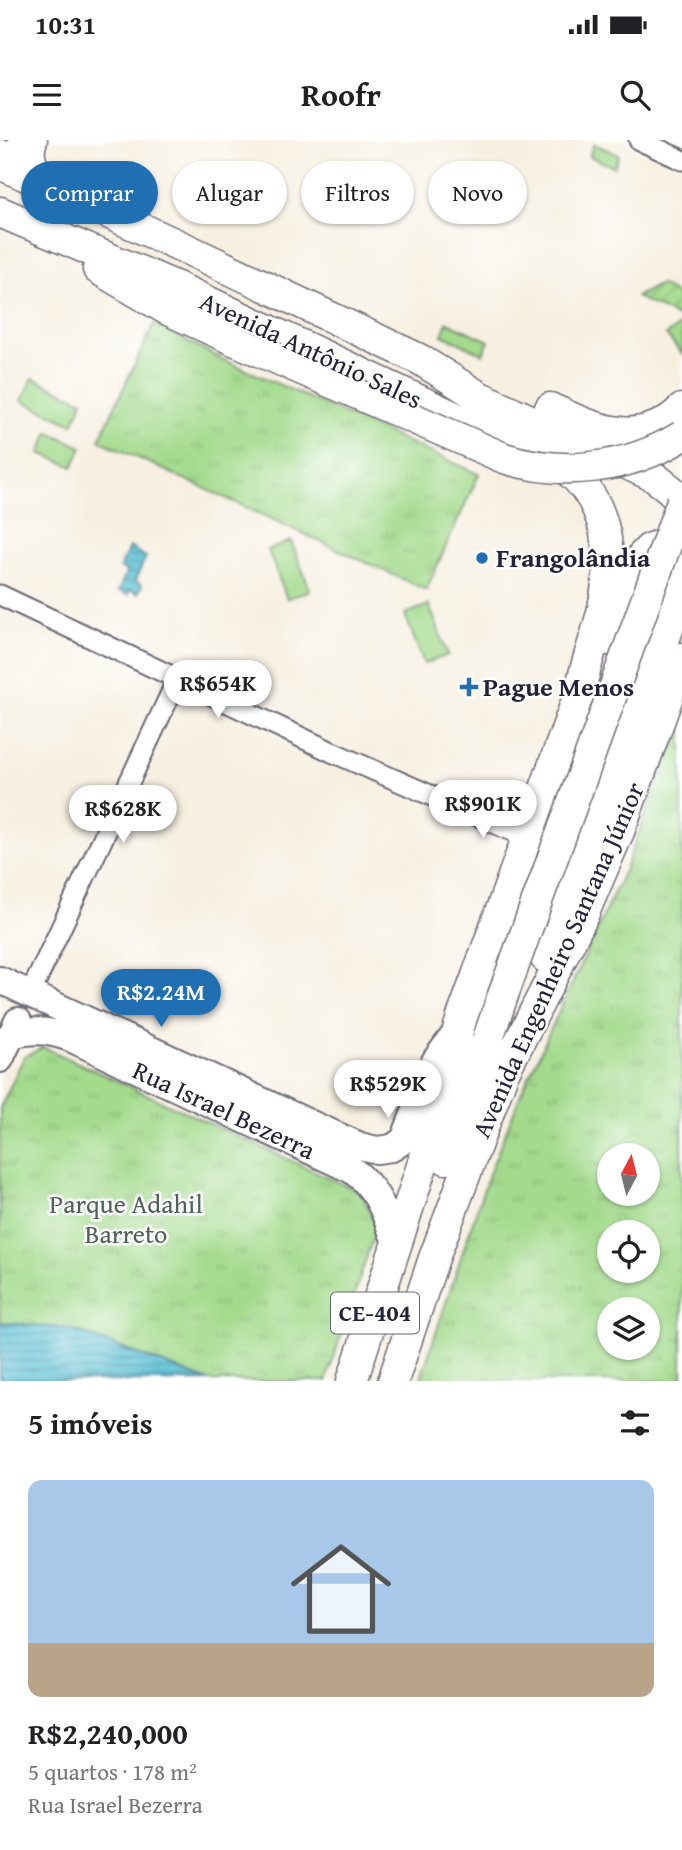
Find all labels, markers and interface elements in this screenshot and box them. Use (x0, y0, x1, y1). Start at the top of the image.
text: 10:31 (35, 5, 96, 44)
text: Roofr (301, 71, 381, 118)
icon: menu (28, 76, 66, 114)
icon: search (616, 76, 654, 114)
chip: Comprar (21, 161, 158, 224)
chip: Alugar (172, 161, 287, 224)
chip: Filtros (301, 161, 414, 224)
chip: Novo (428, 161, 527, 224)
street label: Avenida Antônio Sales (194, 281, 429, 418)
place label: Frangolândia (496, 538, 651, 577)
marker: Frangolândia (474, 550, 490, 566)
pin: R$654K (161, 660, 275, 720)
text: R$654K (180, 666, 256, 699)
place label: Pague Menos (483, 667, 634, 706)
marker: Pague Menos (461, 679, 477, 695)
street label: Avenida Engenheiro Santana Júnior (461, 776, 654, 1144)
pin: R$901K (426, 780, 540, 840)
pin: R$628K (66, 786, 180, 845)
text: R$901K (445, 786, 521, 819)
text: R$628K (85, 791, 161, 824)
pin: R$2.24M (96, 970, 226, 1029)
text: R$2.24M (117, 975, 205, 1008)
street label: Rua Israel Bezerra (127, 1050, 323, 1169)
pin: R$529K (331, 1060, 445, 1120)
text: R$529K (350, 1066, 426, 1099)
north arrow (597, 1143, 660, 1206)
map controls (597, 1143, 660, 1360)
park label: Parque Adahil Barreto (49, 1184, 203, 1253)
button: locate (597, 1220, 660, 1283)
road number: CE-404 (331, 1293, 419, 1334)
button: layers (597, 1297, 660, 1360)
text: 5 imóveis (28, 1401, 153, 1445)
icon: filters (616, 1404, 654, 1442)
icon: home (278, 1526, 404, 1652)
text: R$2,240,000 (28, 1711, 188, 1755)
text: 5 quartos · 178 m² (28, 1755, 197, 1788)
text: Rua Israel Bezerra (28, 1788, 203, 1821)

